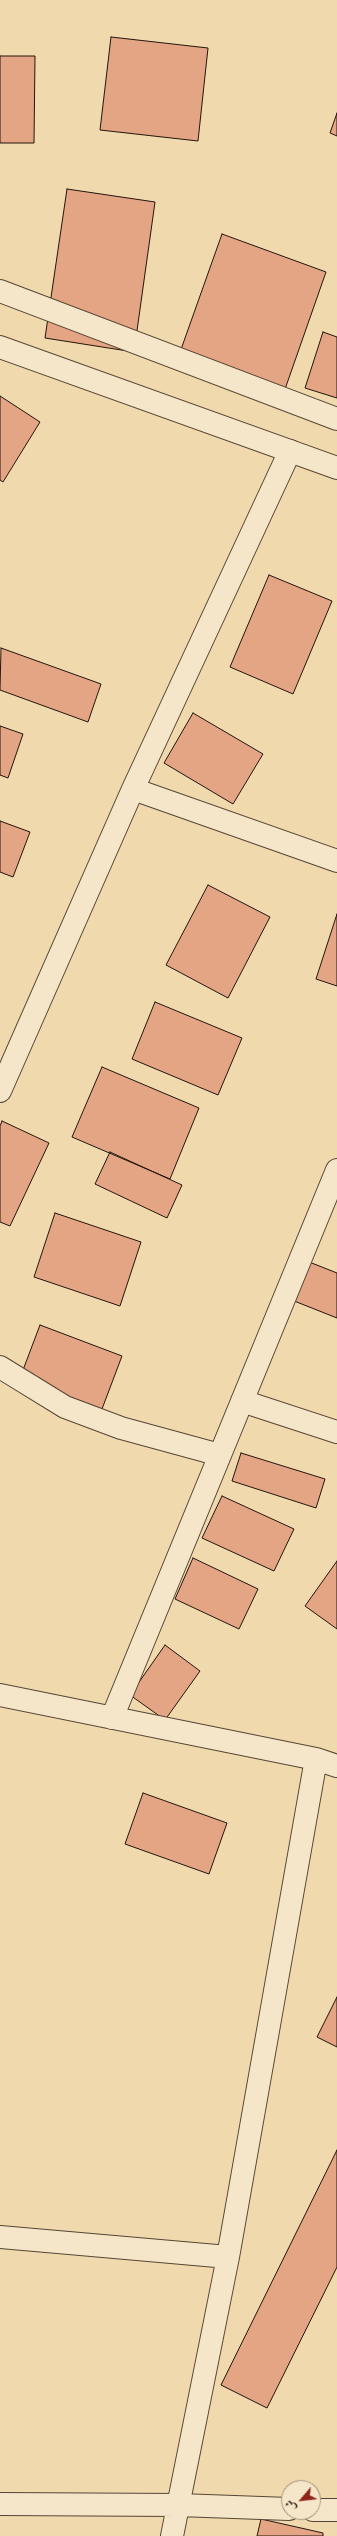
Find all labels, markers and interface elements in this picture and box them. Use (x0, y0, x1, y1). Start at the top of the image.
north arrow (281, 2480, 321, 2520)
text: ش (282, 2497, 301, 2514)

